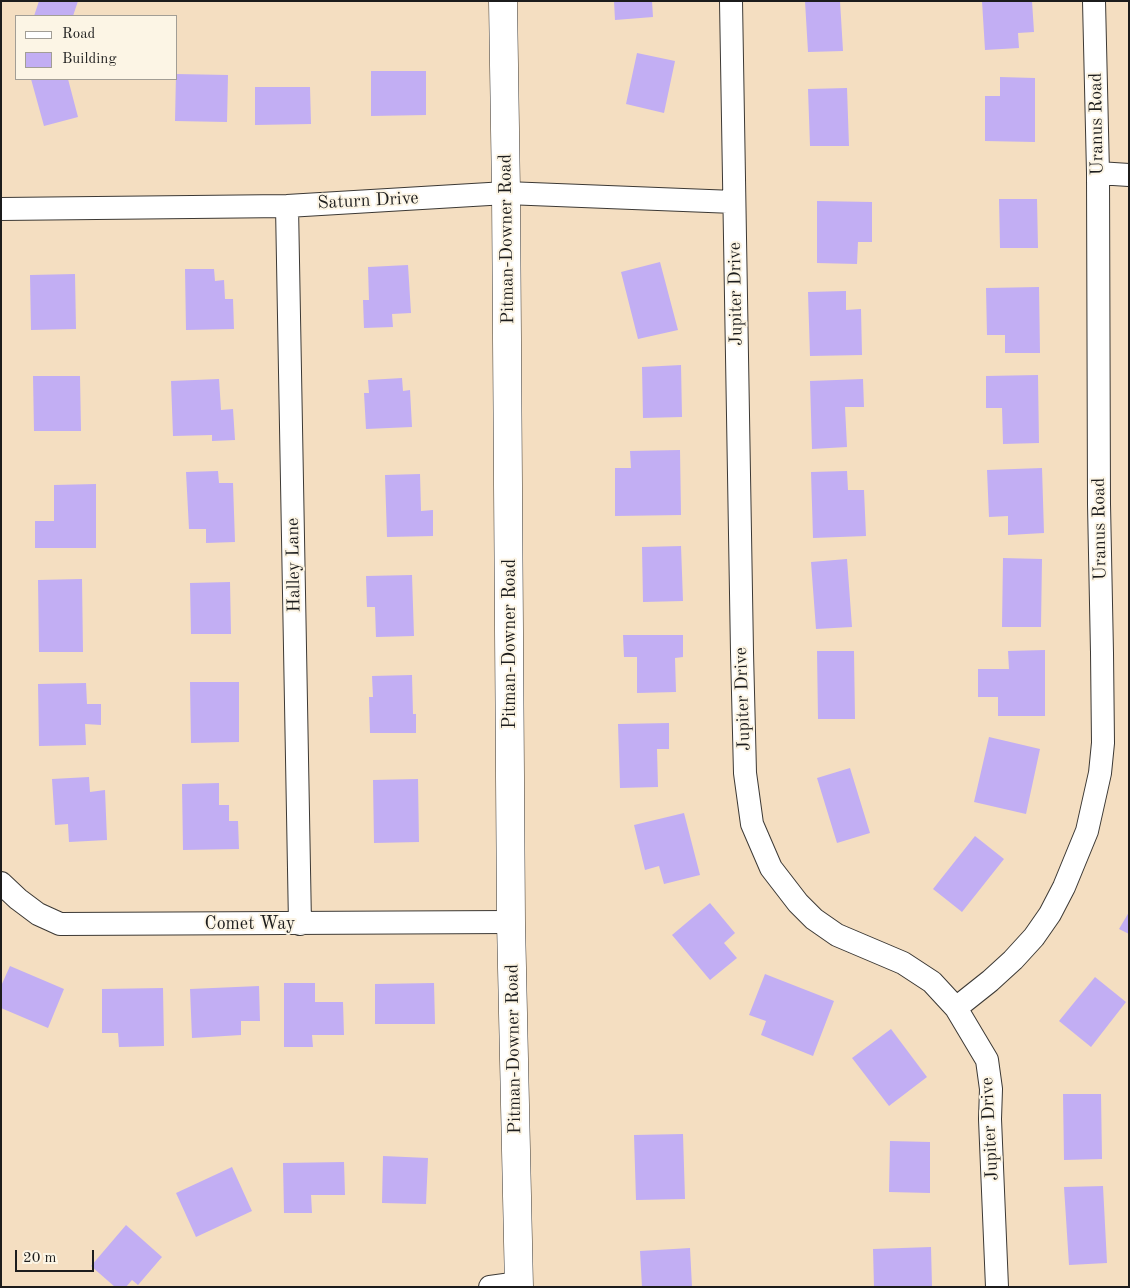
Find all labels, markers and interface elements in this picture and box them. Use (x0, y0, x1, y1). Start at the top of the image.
legend (15, 15, 178, 80)
text: Road (62, 27, 95, 42)
text: Building (62, 52, 117, 67)
street label: Uranus Road (1085, 73, 1109, 175)
street label: Pitman-Downer Road (495, 154, 519, 324)
street label: Saturn Drive (317, 188, 419, 214)
street label: Jupiter Drive (724, 242, 748, 346)
street label: Uranus Road (1088, 478, 1112, 580)
street label: Halley Lane (282, 518, 306, 612)
street label: Pitman-Downer Road (499, 559, 521, 729)
street label: Jupiter Drive (730, 647, 756, 751)
street label: Comet Way (205, 913, 295, 935)
street label: Pitman-Downer Road (502, 964, 526, 1134)
street label: Jupiter Drive (976, 1077, 1004, 1181)
scale bar (18, 1240, 96, 1272)
text: 20 m (23, 1251, 57, 1266)

